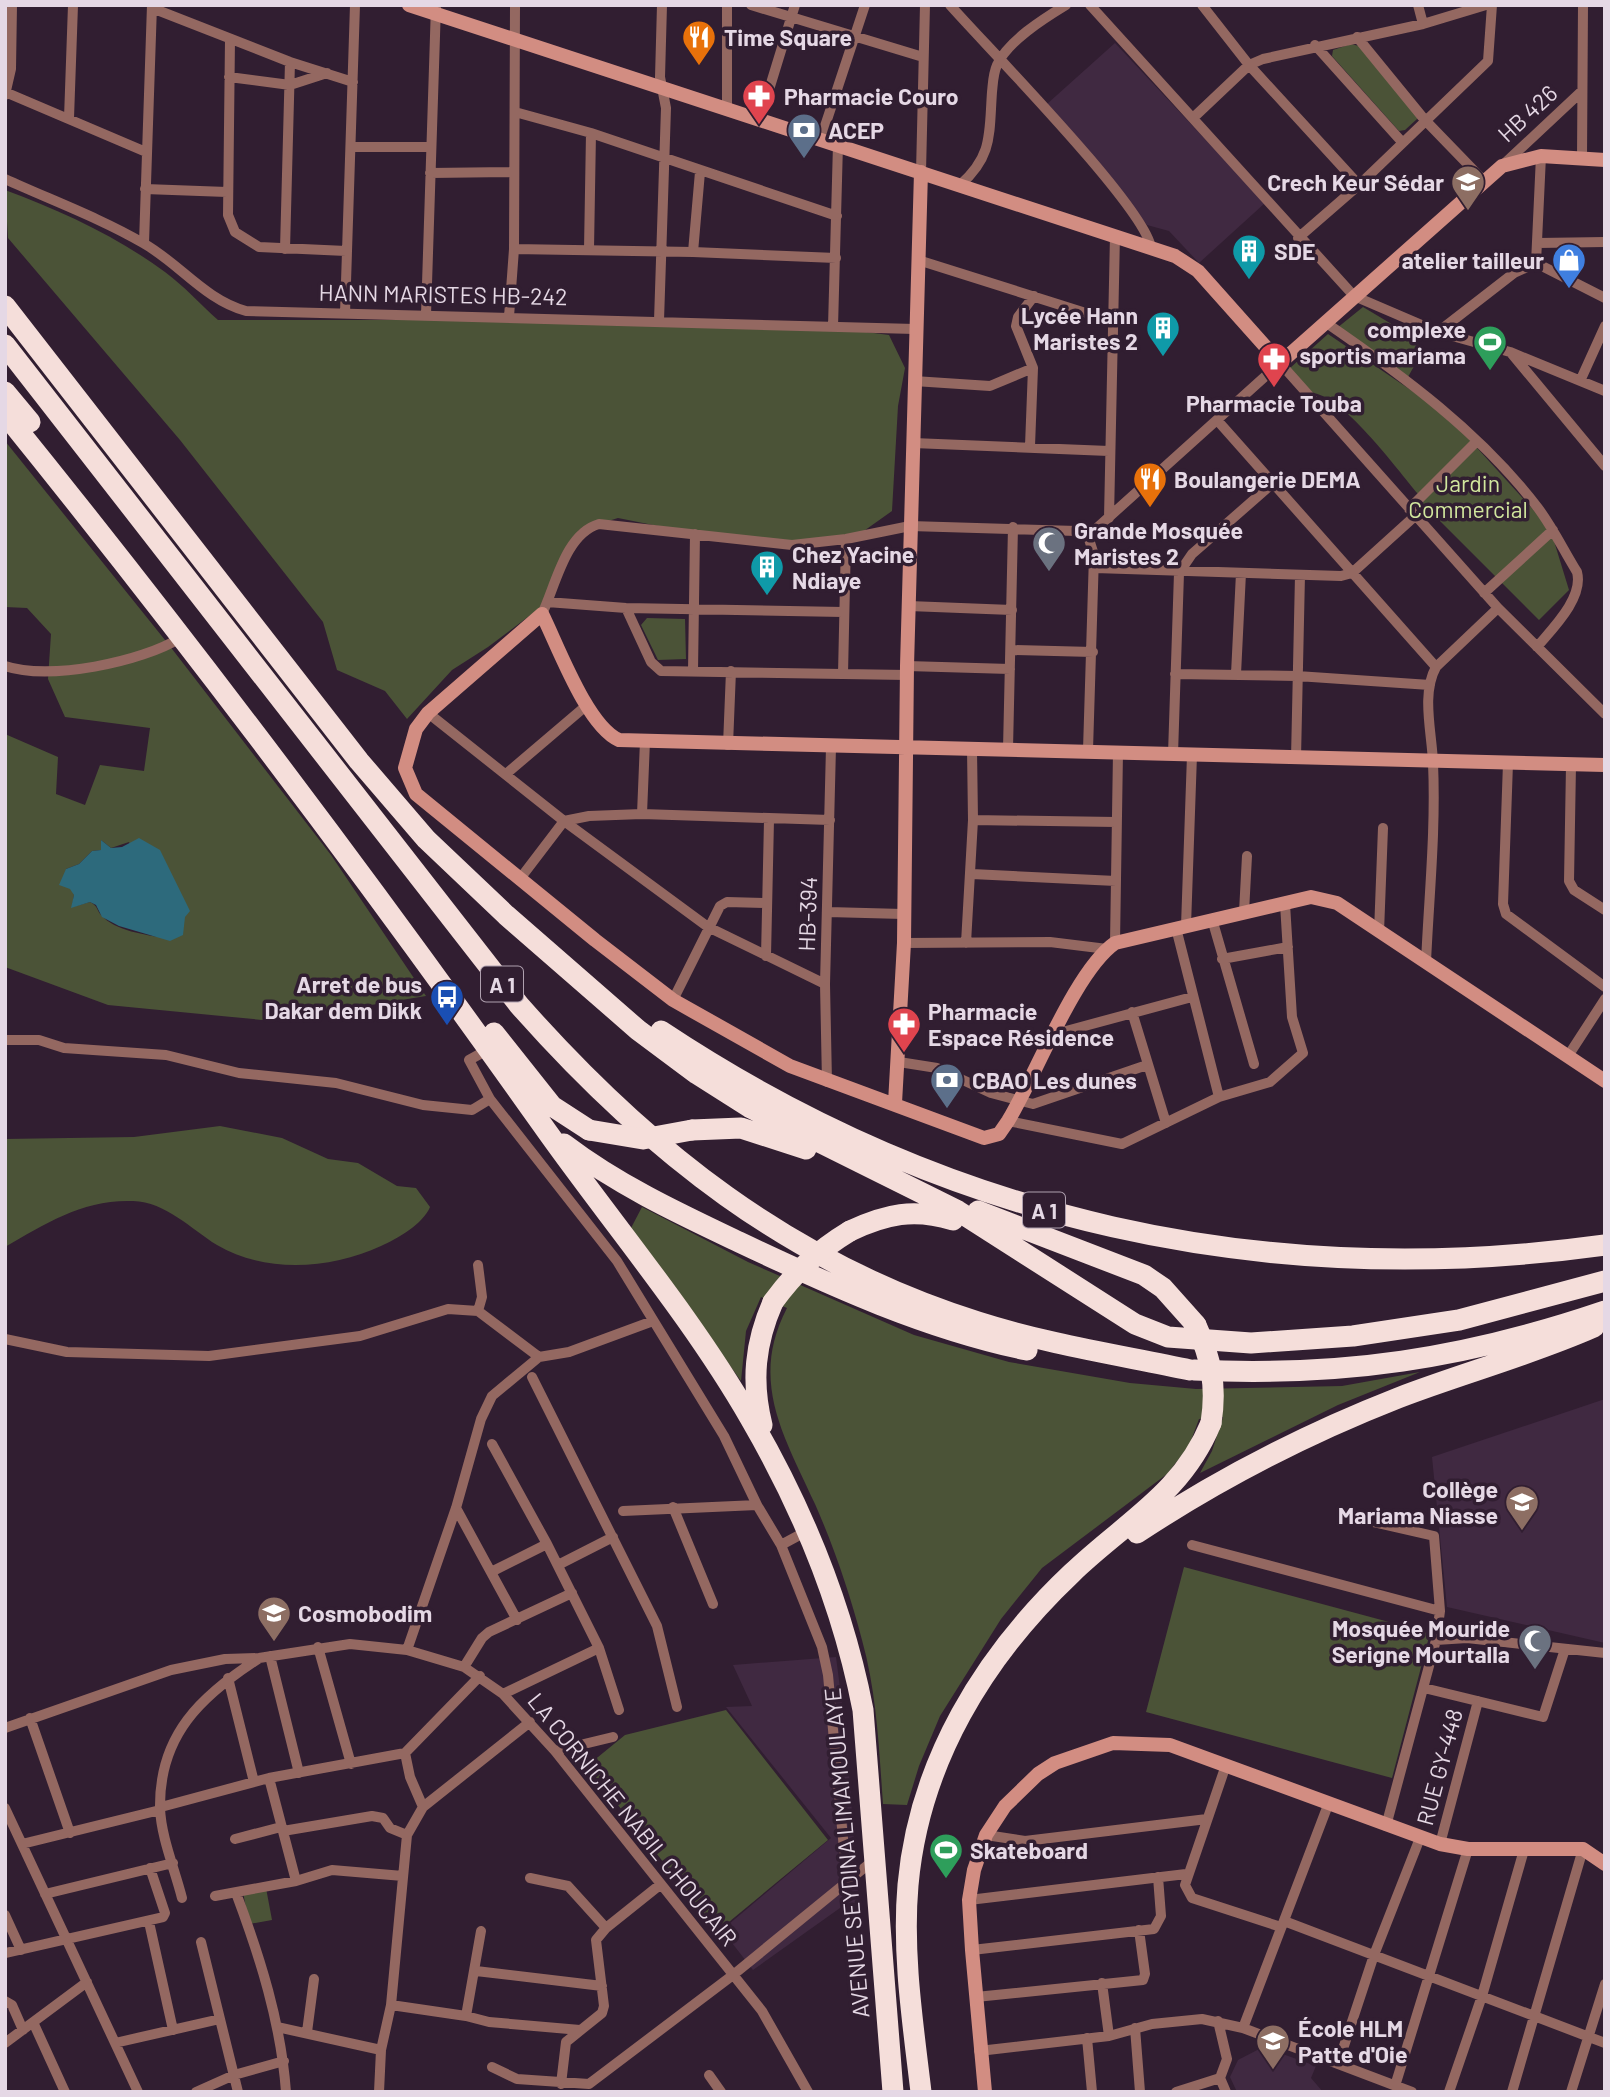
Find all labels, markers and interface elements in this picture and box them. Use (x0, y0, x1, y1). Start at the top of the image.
restaurant icon: Time Square (680, 18, 718, 67)
place label: Time Square (724, 23, 852, 51)
pharmacy icon: Pharmacie Couro (740, 77, 778, 126)
street label: HB 426 (1492, 79, 1562, 147)
place label: Pharmacie Couro (784, 82, 959, 110)
bank icon: ACEP (785, 111, 823, 160)
place label: ACEP (828, 116, 884, 144)
school or university icon: Crech Keur Sédar (1449, 163, 1487, 212)
place label: Crech Keur Sédar (1267, 168, 1444, 196)
building icon: SDE (1230, 232, 1268, 281)
place label: SDE (1274, 237, 1315, 265)
shop icon: atelier tailleur (1550, 241, 1588, 290)
place label: atelier tailleur (1402, 246, 1544, 274)
street label: HANN MARISTES HB-242 (318, 278, 568, 310)
place label: Lycée Hann Maristes 2 (1021, 301, 1138, 355)
building icon: Lycée Hann Maristes 2 (1144, 309, 1182, 358)
place label: complexe sportis mariama (1299, 315, 1466, 369)
sports icon: complexe sportis mariama (1471, 323, 1509, 372)
pharmacy icon: Pharmacie Touba (1255, 340, 1293, 389)
place label: Pharmacie Touba (1186, 389, 1362, 417)
restaurant icon: Boulangerie DEMA (1131, 460, 1169, 509)
place label: Boulangerie DEMA (1174, 465, 1361, 493)
park label: Jardin Commercial (1408, 469, 1528, 523)
place label: Grande Mosquée Maristes 2 (1074, 516, 1243, 570)
mosque icon: Grande Mosquée Maristes 2 (1030, 524, 1068, 573)
place label: Chez Yacine Ndiaye (792, 540, 914, 594)
building icon: Chez Yacine Ndiaye (748, 548, 786, 597)
street label: HB-394 (792, 876, 822, 952)
road number: A 1 (481, 967, 523, 1002)
place label: Arret de bus Dakar dem Dikk (264, 970, 422, 1024)
bus stop icon: Arret de bus Dakar dem Dikk (428, 978, 466, 1027)
place label: Pharmacie Espace Résidence (928, 997, 1114, 1051)
pharmacy icon: Pharmacie Espace Résidence (885, 1005, 923, 1054)
bank icon: CBAO Les dunes (928, 1061, 966, 1110)
place label: CBAO Les dunes (972, 1066, 1137, 1094)
road number: A 1 (1023, 1192, 1065, 1228)
place label: Collège Mariama Niasse (1338, 1475, 1498, 1529)
school or university icon: Collège Mariama Niasse (1503, 1483, 1541, 1532)
school or university icon: Cosmobodim (255, 1594, 293, 1643)
place label: Cosmobodim (298, 1599, 432, 1627)
place label: Mosquée Mouride Serigne Mourtalla (1332, 1614, 1510, 1668)
mosque icon: Mosquée Mouride Serigne Mourtalla (1516, 1622, 1554, 1671)
street label: LA CORNICHE NABIL CHOUCAIR (522, 1687, 744, 1951)
street label: AVENUE SEYDINA LIMAMOULAYE (818, 1687, 874, 2019)
street label: RUE GY-448 (1410, 1706, 1468, 1828)
sports icon: Skateboard (927, 1831, 965, 1880)
place label: Skateboard (970, 1836, 1088, 1864)
place label: École HLM Patte d'Oie (1298, 2014, 1408, 2068)
school or university icon: École HLM Patte d'Oie (1254, 2022, 1292, 2071)

